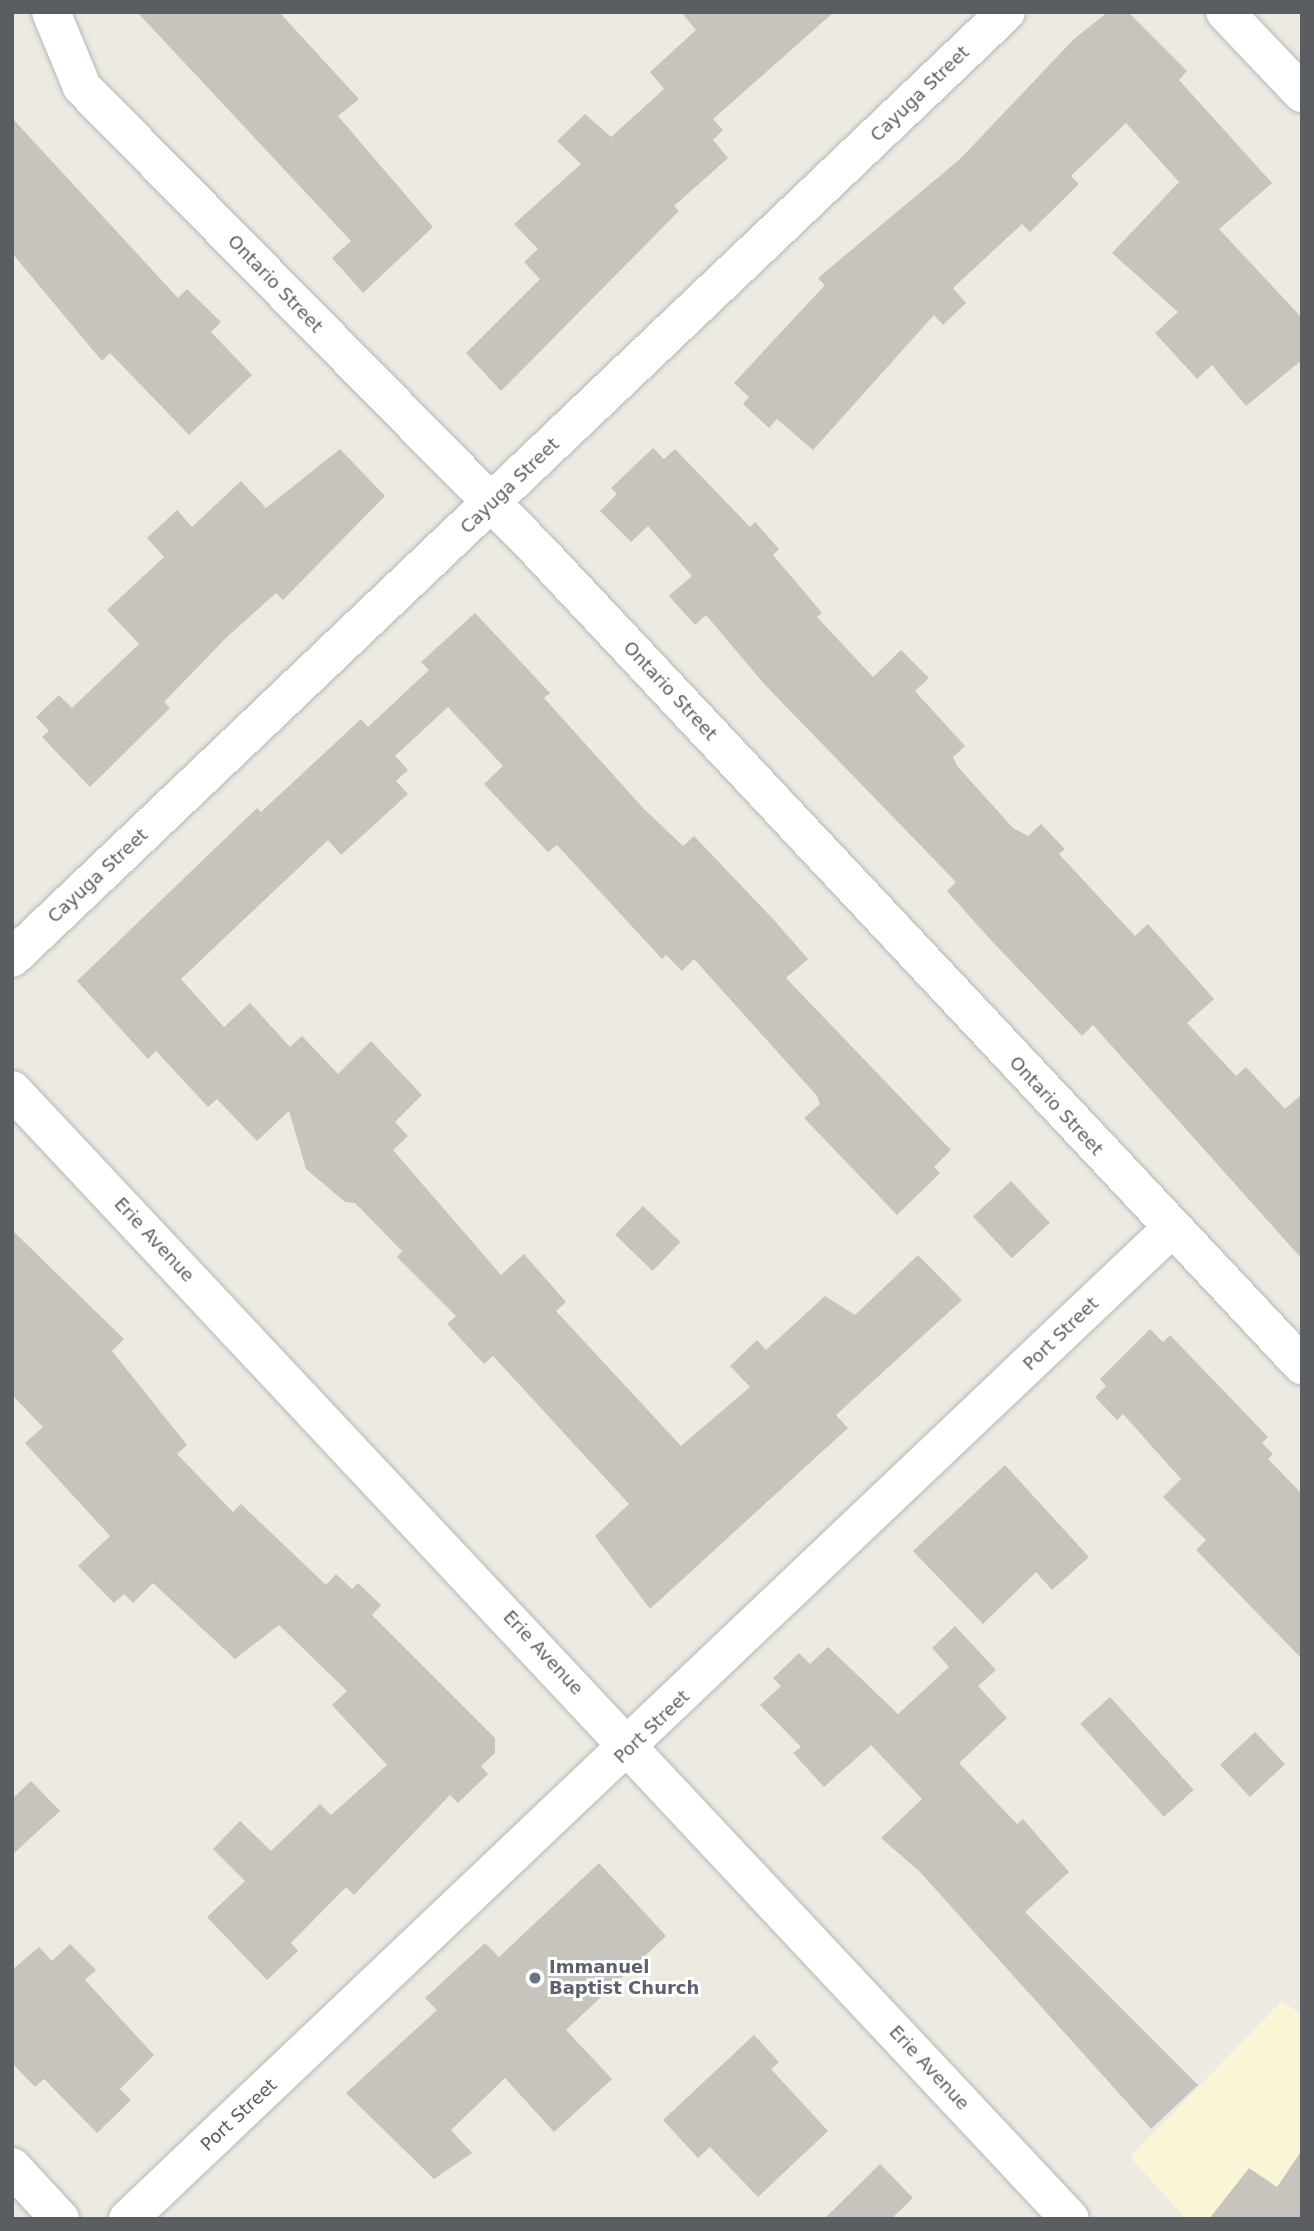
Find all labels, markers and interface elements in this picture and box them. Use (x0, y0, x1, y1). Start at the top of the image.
street label: Cayuga Street (866, 42, 974, 146)
street label: Ontario Street (223, 231, 327, 337)
street label: Cayuga Street (456, 434, 564, 538)
street label: Ontario Street (619, 637, 721, 745)
street label: Cayuga Street (44, 824, 152, 928)
street label: Ontario Street (1005, 1052, 1107, 1160)
street label: Erie Avenue (109, 1193, 199, 1287)
street label: Port Street (1019, 1293, 1103, 1375)
street label: Erie Avenue (498, 1606, 588, 1700)
street label: Port Street (610, 1686, 694, 1768)
place label: Immanuel Baptist Church (549, 1957, 699, 2000)
marker: Immanuel Baptist Church (527, 1970, 543, 1986)
street label: Erie Avenue (884, 2021, 974, 2115)
street label: Port Street (196, 2074, 282, 2156)

